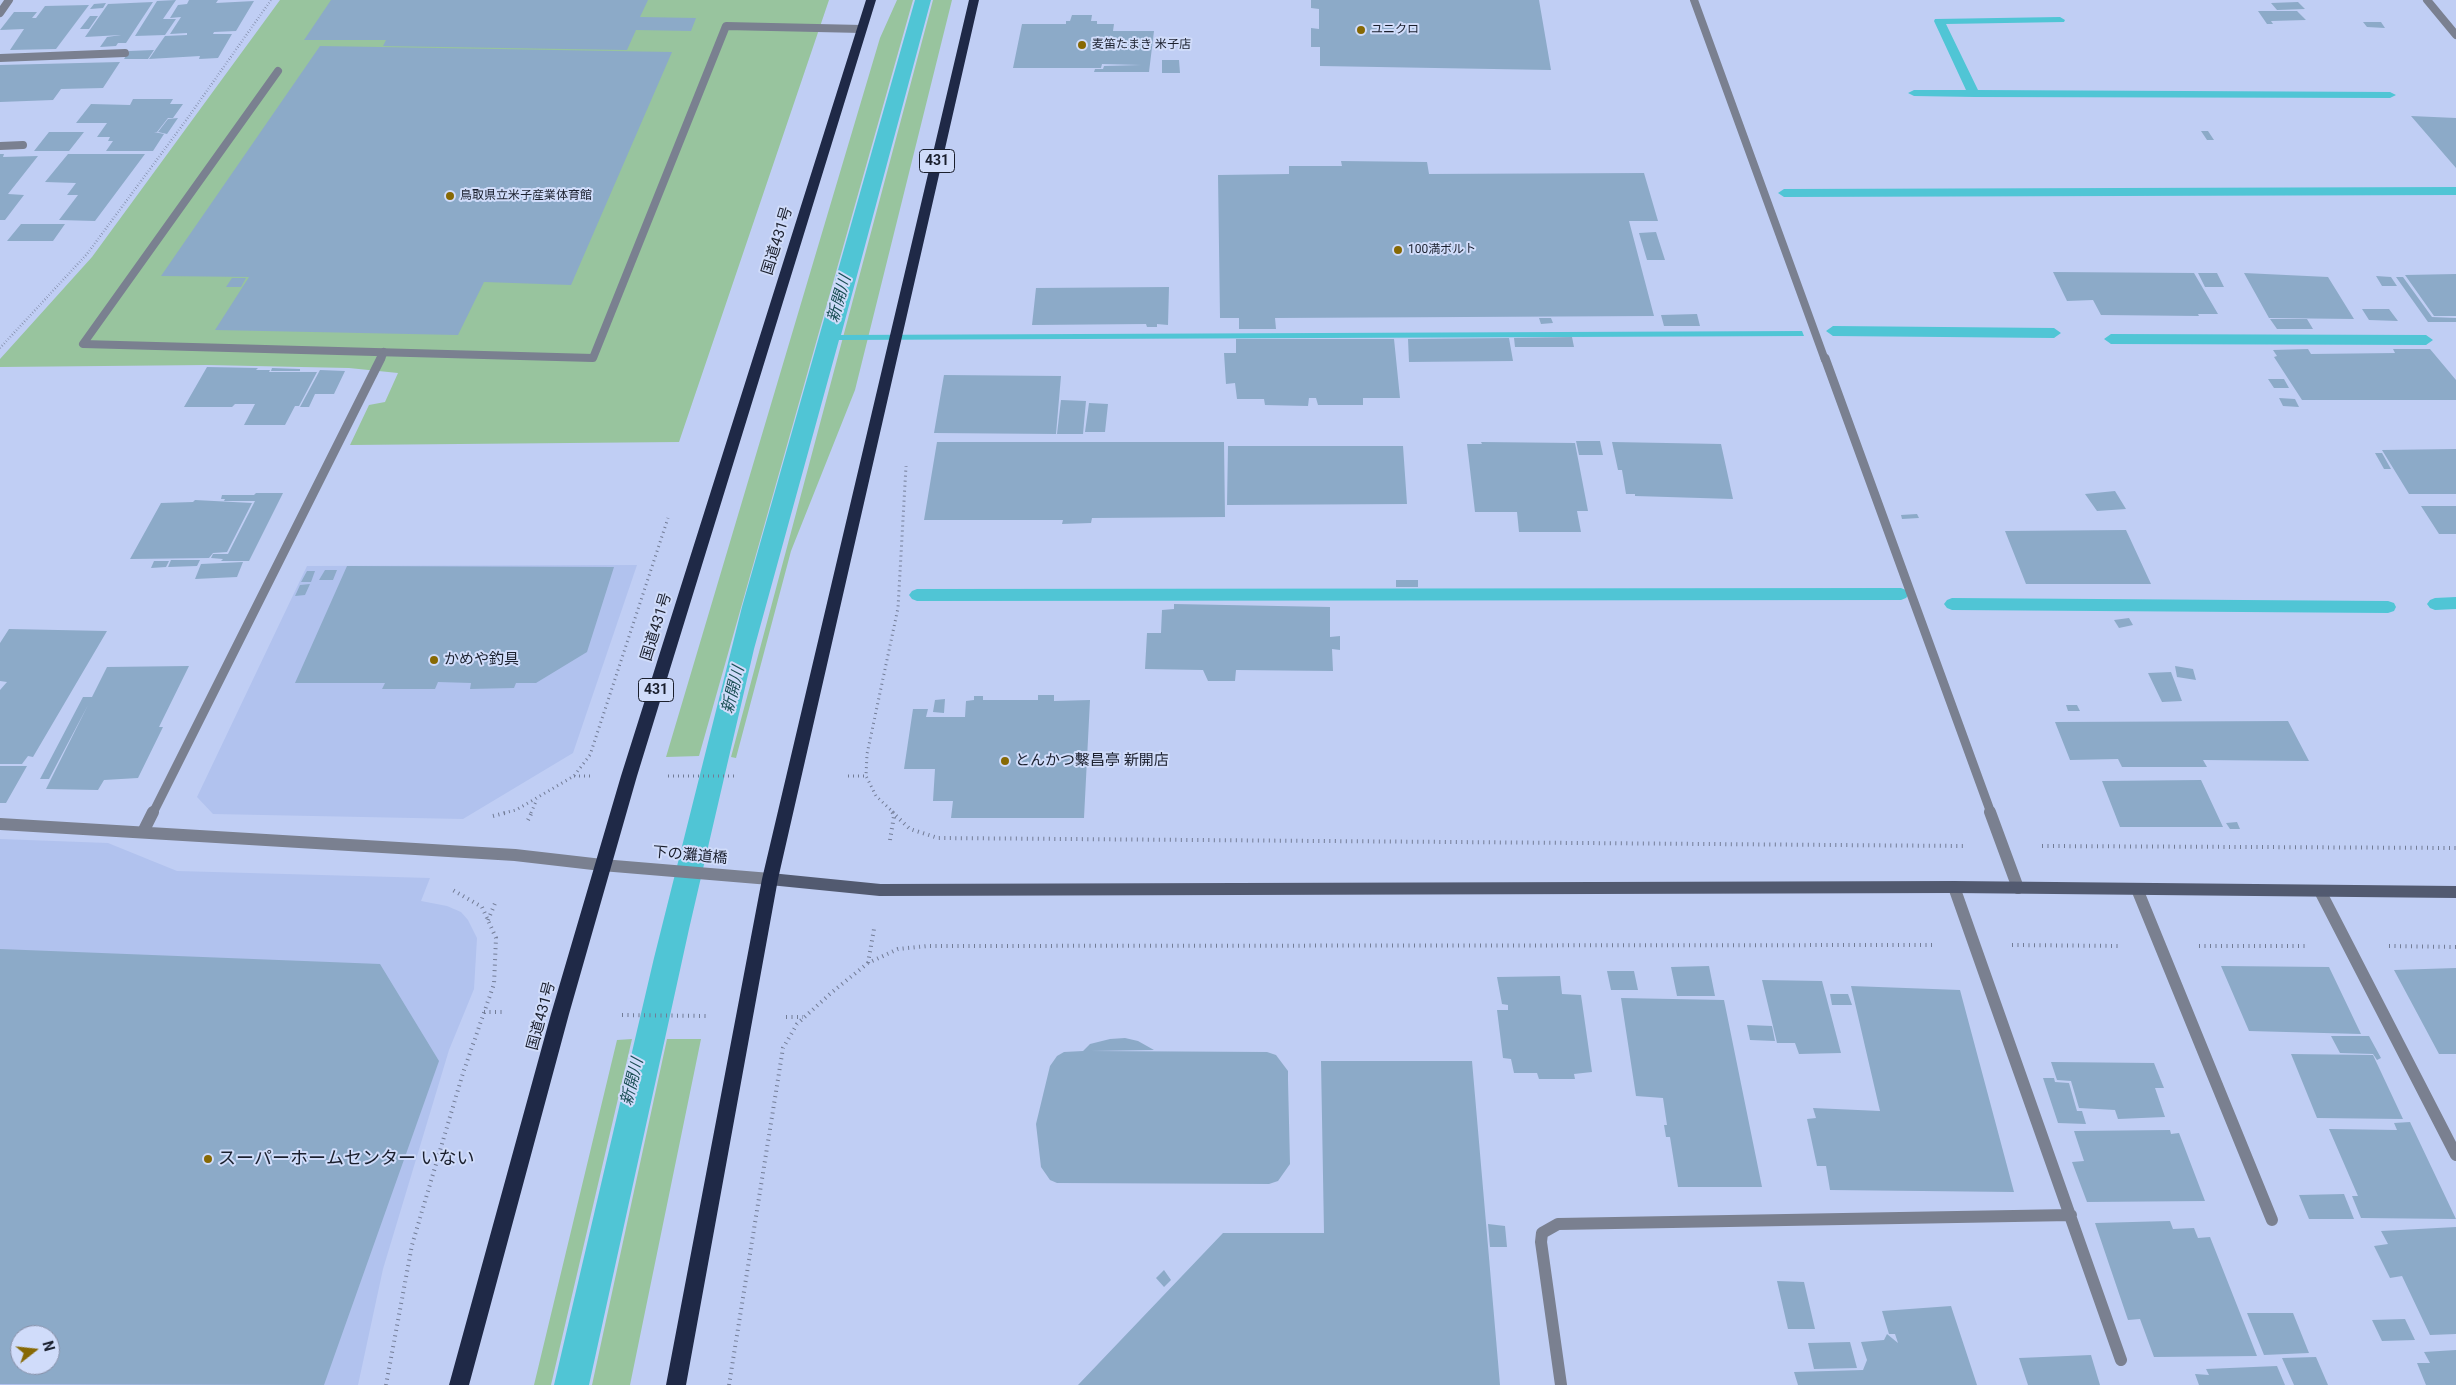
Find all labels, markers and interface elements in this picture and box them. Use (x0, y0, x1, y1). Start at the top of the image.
place label: ユニクロ (1371, 23, 1419, 37)
marker: ユニクロ (1355, 24, 1367, 36)
place label: 麦笛たまき 米子店 (1092, 38, 1191, 52)
marker: 麦笛たまき 米子店 (1076, 39, 1088, 51)
road number: 431 (920, 150, 954, 172)
place label: 鳥取県立米子産業体育館 (460, 189, 592, 203)
marker: 鳥取県立米子産業体育館 (444, 190, 456, 202)
street label: 国道431号 (759, 205, 797, 277)
place label: 100満ボルト (1408, 243, 1476, 257)
marker: 100満ボルト (1392, 244, 1404, 256)
water label: 新開川 (824, 273, 856, 325)
street label: 国道431号 (638, 591, 676, 663)
place label: かめや釣具 (444, 651, 519, 669)
marker: かめや釣具 (428, 654, 440, 666)
water label: 新開川 (719, 664, 749, 716)
road number: 431 (638, 678, 674, 702)
place label: とんかつ繫昌亭 新開店 (1015, 752, 1169, 770)
marker: とんかつ繫昌亭 新開店 (999, 755, 1011, 767)
street label: 下の灘道橋 (652, 844, 728, 868)
street label: 国道431号 (524, 980, 560, 1052)
water label: 新開川 (618, 1056, 648, 1108)
place label: スーパーホームセンター いない (218, 1148, 474, 1170)
marker: スーパーホームセンター いない (202, 1153, 214, 1165)
north arrow (10, 1325, 60, 1375)
text: N (39, 1339, 58, 1353)

